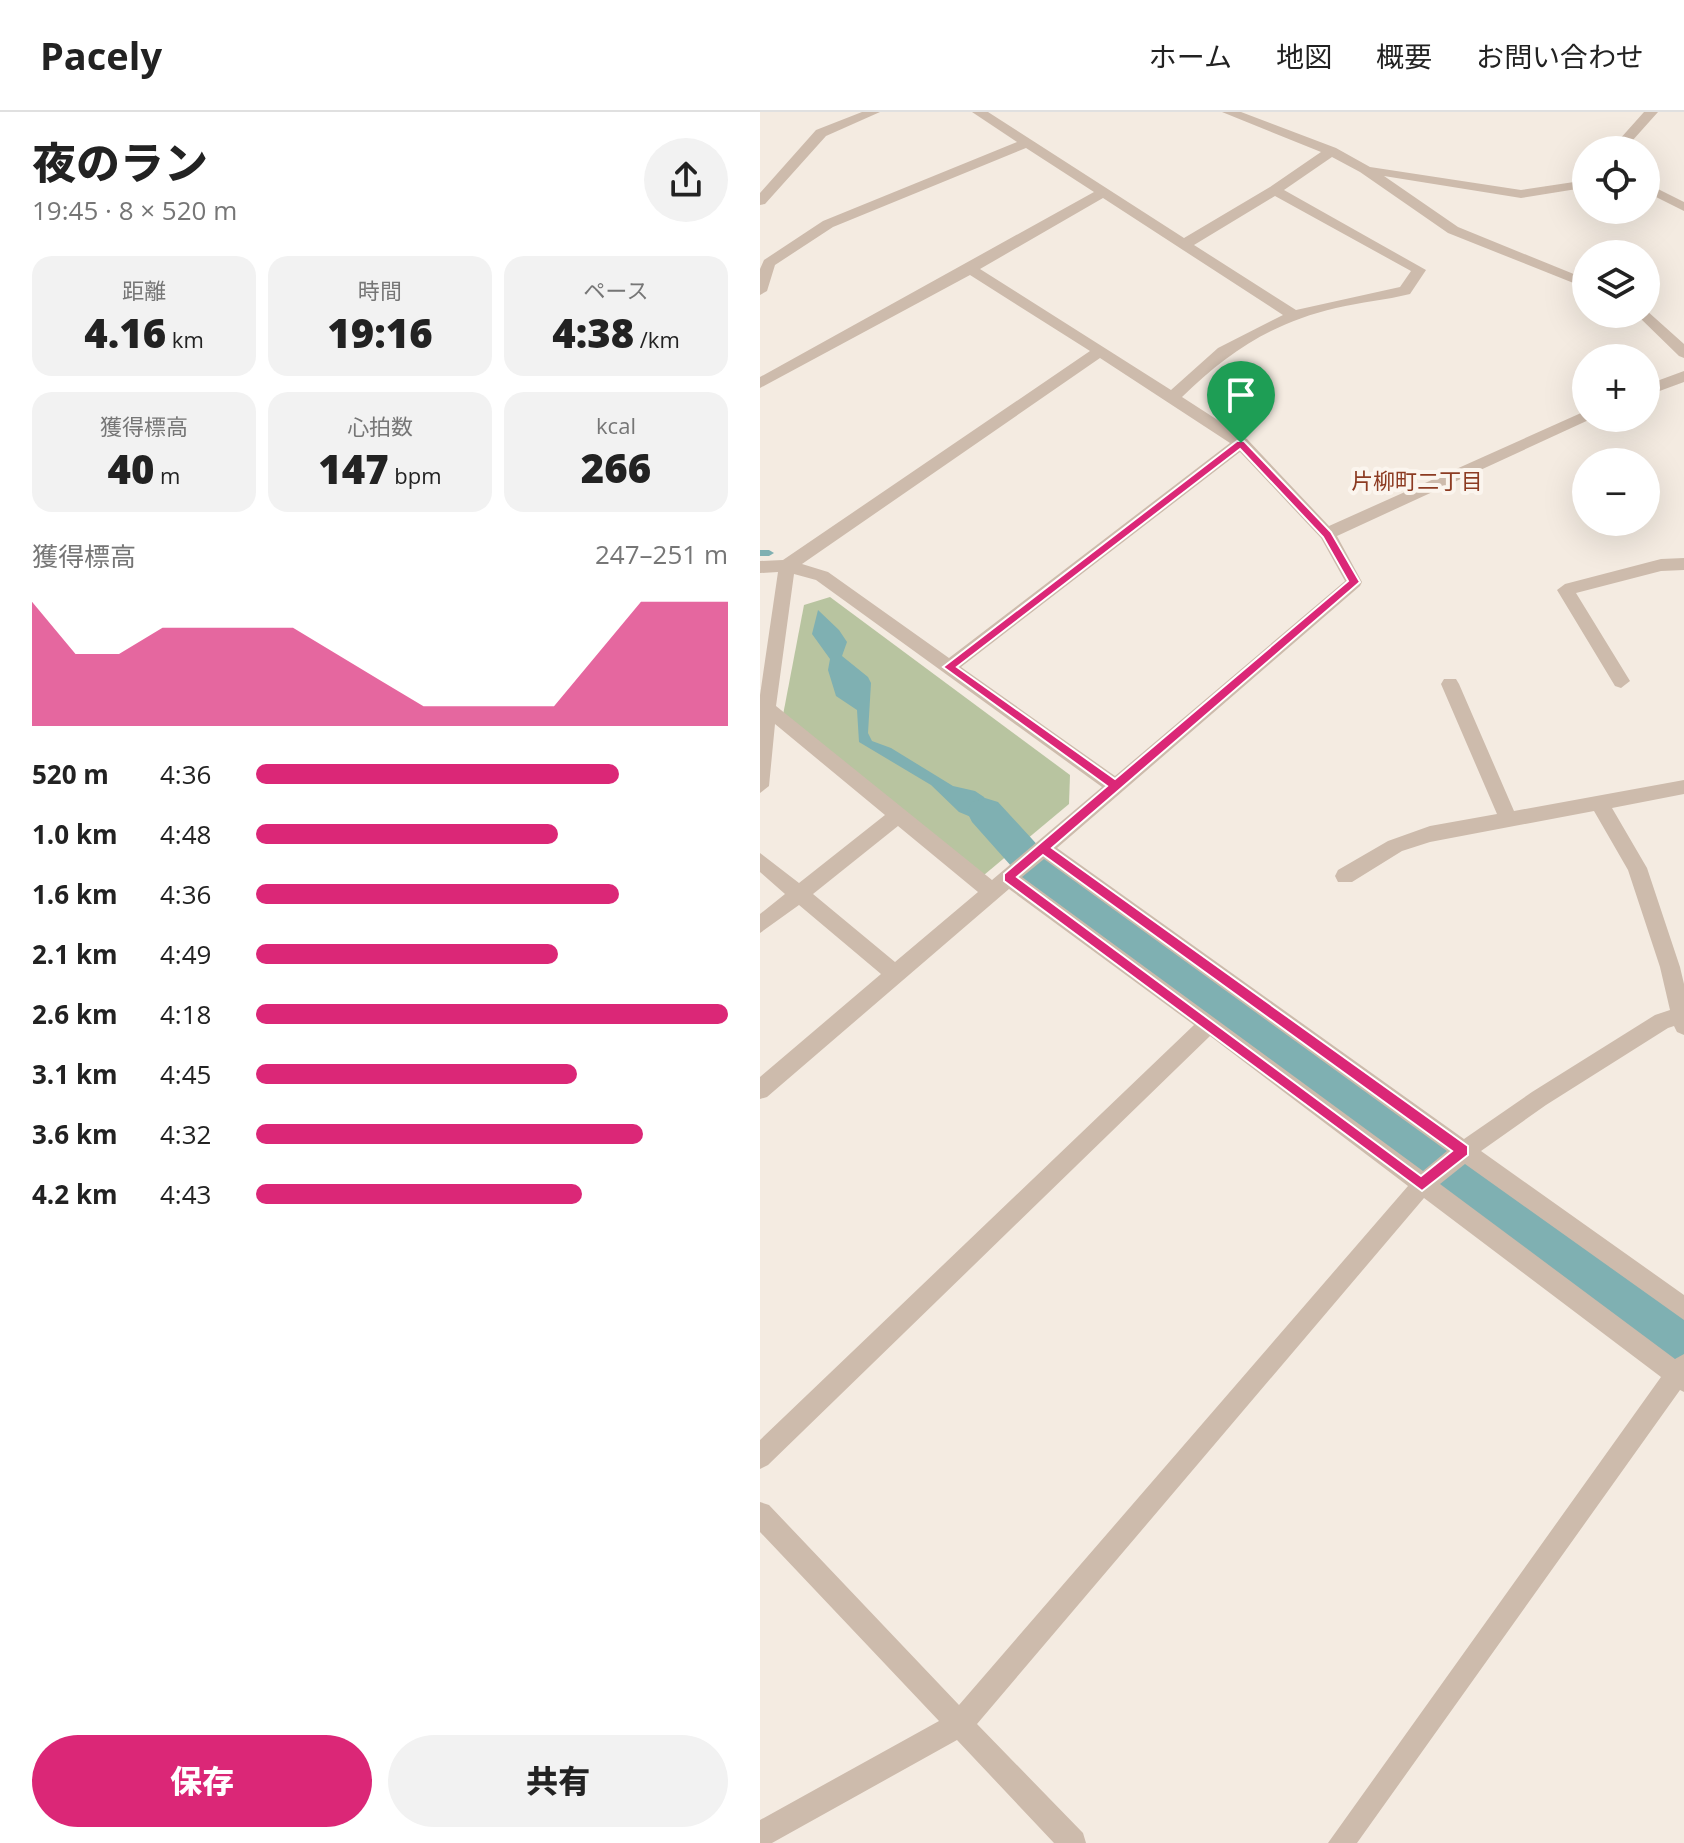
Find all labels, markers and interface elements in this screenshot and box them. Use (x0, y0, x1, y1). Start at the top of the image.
text: Pacely (40, 29, 162, 81)
text: ホーム (1149, 37, 1232, 75)
text: 地図 (1276, 37, 1332, 75)
text: 概要 (1376, 37, 1432, 75)
text: お問い合わせ (1476, 37, 1644, 75)
text: 夜のラン (32, 132, 208, 192)
map controls (1572, 136, 1660, 536)
button: locate (1572, 136, 1660, 224)
button: share (644, 138, 728, 222)
text: 19:45 · 8 × 520 m (32, 192, 237, 228)
button: layers (1572, 240, 1660, 328)
text: 距離 (122, 275, 166, 305)
text: 時間 (358, 275, 402, 305)
text: ペース (584, 275, 648, 305)
text: 4.16 (84, 305, 166, 360)
text: 19:16 (327, 305, 433, 360)
text: 4:38 (552, 305, 634, 360)
text: km (166, 324, 204, 354)
text: /km (634, 324, 680, 354)
button: + (1572, 344, 1660, 432)
pin (1207, 361, 1275, 443)
icon: arrive (1219, 373, 1263, 417)
text: kcal (596, 410, 636, 440)
text: 獲得標高 (100, 411, 188, 441)
text: 心拍数 (347, 411, 413, 441)
text: 266 (581, 440, 651, 495)
text: 40 (108, 441, 154, 496)
text: 147 (318, 441, 389, 496)
button: − (1572, 448, 1660, 536)
text: m (154, 460, 180, 490)
text: bpm (389, 460, 442, 490)
district label: 片柳町二丁目 (1351, 465, 1483, 495)
text: 247–251 m (595, 536, 728, 572)
text: 獲得標高 (32, 538, 136, 574)
text: 520 m (32, 756, 109, 792)
text: 4:36 (160, 756, 211, 792)
text: 1.0 km (32, 816, 118, 852)
text: 4:48 (160, 816, 211, 852)
text: 1.6 km (32, 876, 118, 912)
text: 4:36 (160, 876, 211, 912)
text: 2.1 km (32, 936, 118, 972)
text: 4:49 (160, 936, 211, 972)
text: 2.6 km (32, 996, 118, 1032)
text: 4:18 (160, 996, 211, 1032)
text: 3.1 km (32, 1056, 118, 1092)
text: 4:45 (160, 1056, 211, 1092)
text: 3.6 km (32, 1116, 118, 1152)
text: 4:32 (160, 1116, 211, 1152)
text: 4.2 km (32, 1176, 118, 1212)
text: 4:43 (160, 1176, 211, 1212)
button: 保存 (32, 1735, 372, 1827)
button: 共有 (388, 1735, 728, 1827)

